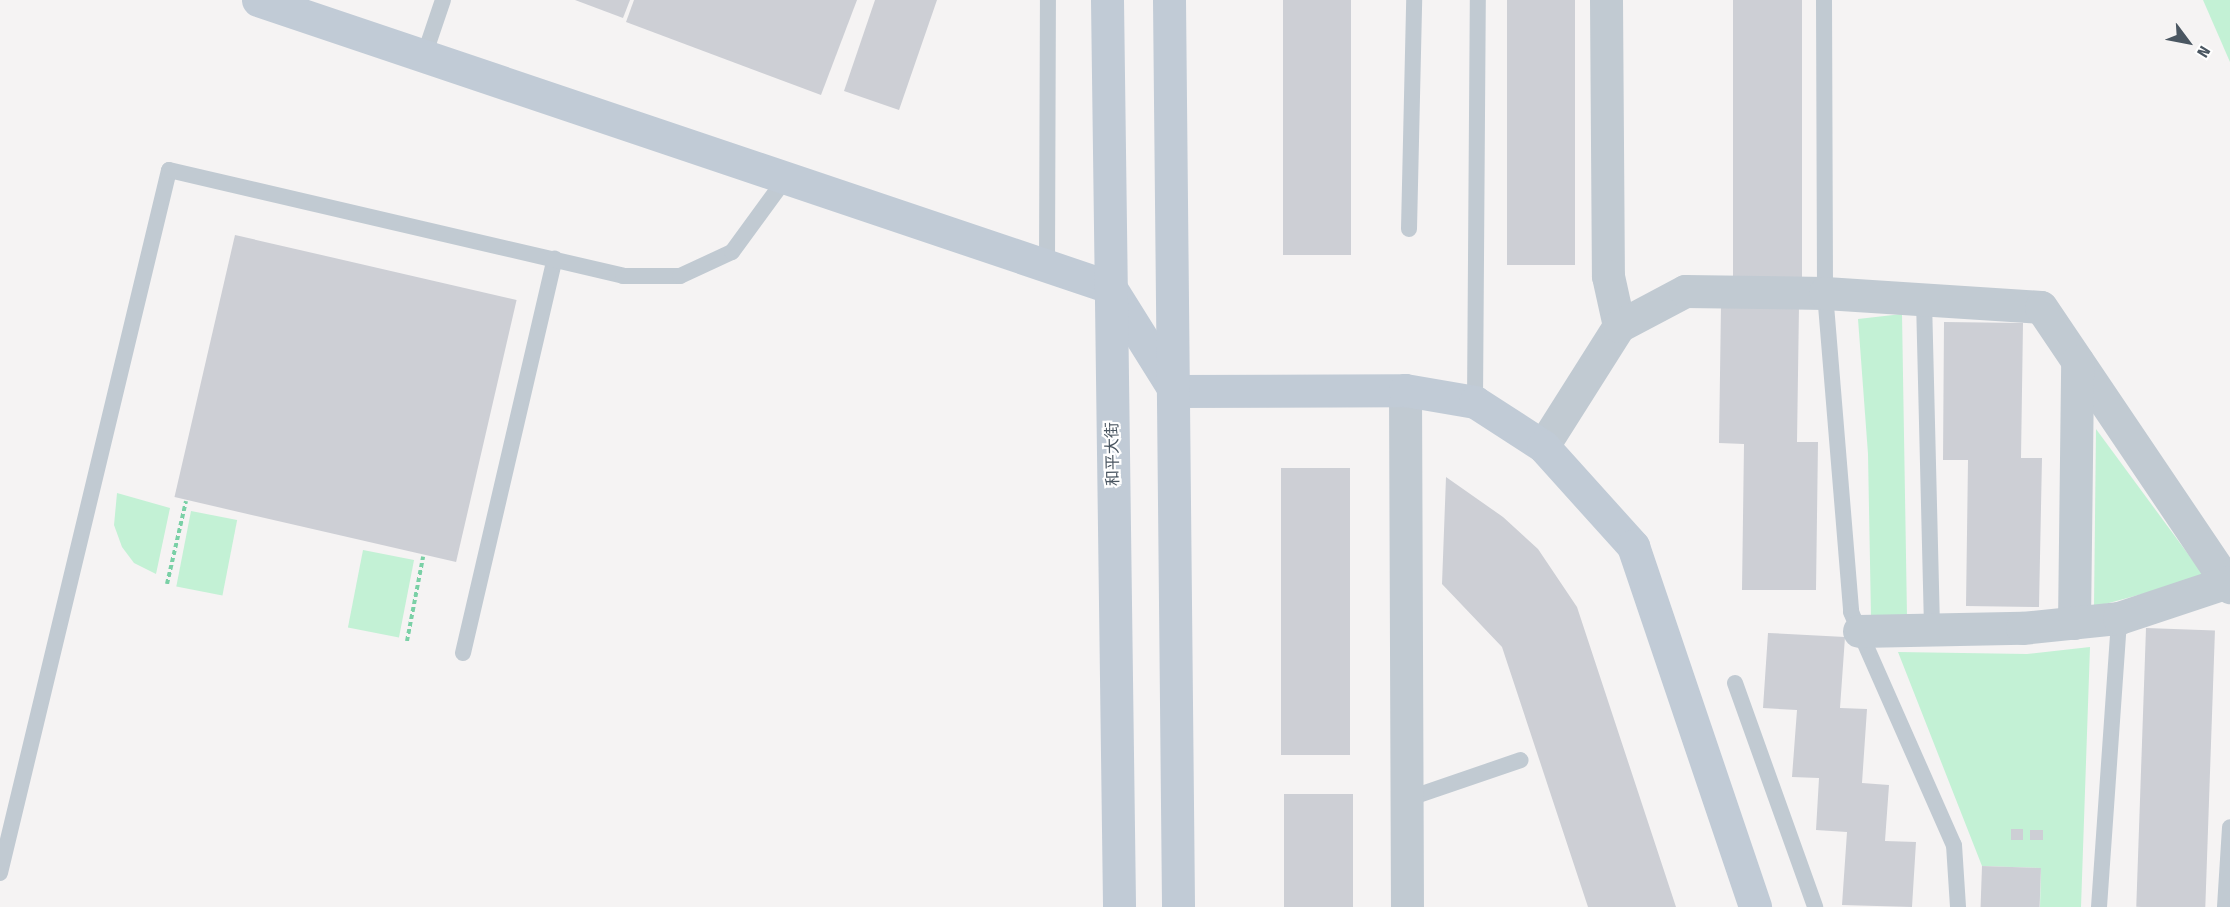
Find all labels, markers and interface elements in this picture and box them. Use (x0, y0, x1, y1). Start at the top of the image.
north arrow (2158, 12, 2218, 72)
text: N (2193, 43, 2214, 61)
street label: 和平大街 (1103, 422, 1123, 486)

